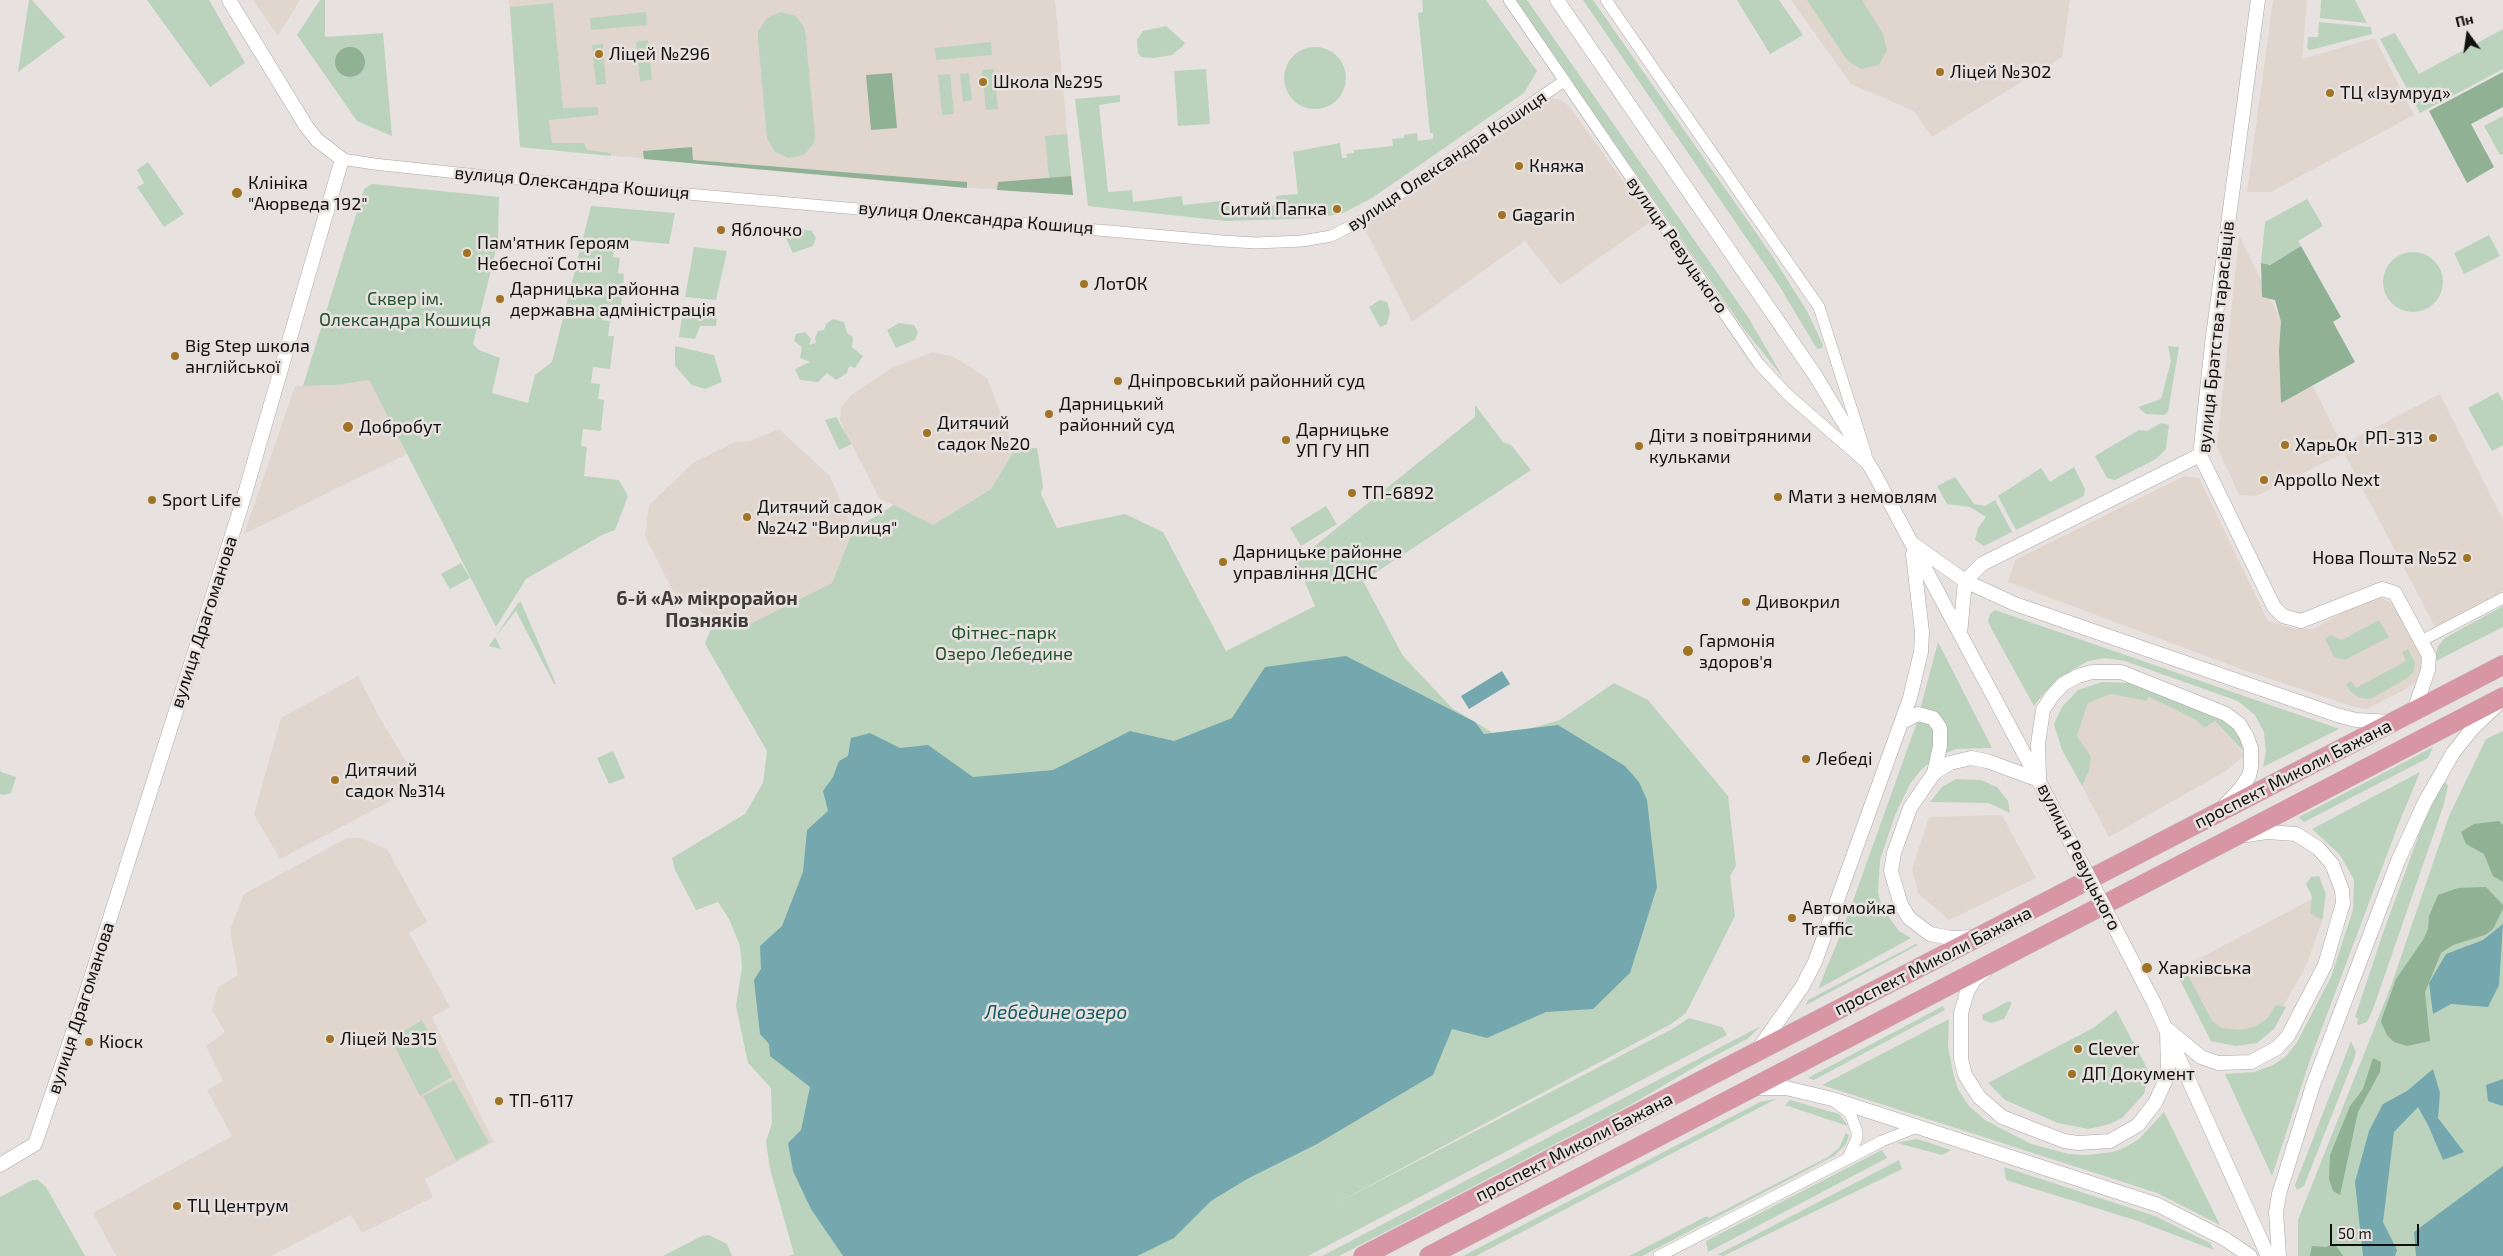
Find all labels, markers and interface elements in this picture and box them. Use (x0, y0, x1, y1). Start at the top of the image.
north arrow (2443, 10, 2493, 60)
text: Пн (2453, 10, 2475, 30)
place label: Ліцей №296 (609, 43, 710, 65)
marker: Ліцей №296 (593, 48, 605, 60)
place label: Ліцей №302 (1950, 61, 2051, 83)
marker: Ліцей №302 (1934, 66, 1946, 78)
place label: Школа №295 (993, 71, 1103, 93)
marker: Школа №295 (977, 76, 989, 88)
place label: ТЦ «Ізумруд» (2340, 82, 2451, 104)
street label: вулиця Олександра Кошиця (1343, 86, 1551, 236)
marker: ТЦ «Ізумруд» (2324, 87, 2336, 99)
place label: Княжа (1529, 155, 1584, 177)
marker: Княжа (1513, 160, 1525, 172)
street label: вулиця Олександра Кошиця (453, 162, 691, 204)
place label: Клініка "Аюрведа 192" (248, 172, 368, 214)
street label: вулиця Ревуцького (1622, 172, 1732, 318)
marker: Клініка "Аюрведа 192" (230, 186, 244, 200)
street label: вулиця Олександра Кошиця (857, 197, 1095, 239)
place label: Ситий Папка (1220, 198, 1327, 220)
marker: Ситий Папка (1331, 203, 1343, 215)
place label: Gagarin (1512, 204, 1575, 226)
marker: Gagarin (1496, 209, 1508, 221)
place label: Яблочко (731, 219, 802, 241)
street label: вулиця Братства тарасівців (2193, 220, 2239, 454)
marker: Яблочко (715, 224, 727, 236)
place label: Пам'ятник Героям Небесної Сотні (477, 232, 629, 274)
marker: Пам'ятник Героям Небесної Сотні (461, 247, 473, 259)
place label: ЛотОК (1094, 273, 1147, 295)
place label: Дарницька районна державна адміністрація (510, 278, 716, 320)
marker: ЛотОК (1078, 278, 1090, 290)
park label: Сквер ім. Олександра Кошиця (319, 288, 491, 330)
marker: Дарницька районна державна адміністрація (494, 293, 506, 305)
place label: Big Step школа англiйськоï (185, 335, 310, 378)
marker: Big Step школа англiйськоï (169, 350, 181, 362)
place label: Дніпровський районний суд (1128, 370, 1365, 392)
marker: Дніпровський районний суд (1112, 375, 1124, 387)
place label: Дарницький районний суд (1059, 393, 1175, 436)
marker: Дарницький районний суд (1043, 408, 1055, 420)
place label: Дитячий садок №20 (937, 412, 1030, 454)
place label: Добробут (359, 416, 441, 438)
place label: Дарницьке УП ГУ НП (1296, 419, 1389, 462)
marker: Добробут (341, 420, 355, 434)
place label: Діти з повітряними кульками (1649, 425, 1812, 468)
marker: Дитячий садок №20 (921, 427, 933, 439)
place label: РП-313 (2365, 427, 2423, 449)
marker: РП-313 (2427, 432, 2439, 444)
marker: Дарницьке УП ГУ НП (1280, 434, 1292, 446)
place label: ХарьОк (2295, 434, 2357, 456)
marker: ХарьОк (2279, 439, 2291, 451)
marker: Діти з повітряними кульками (1633, 440, 1645, 452)
place label: Appollo Next (2274, 469, 2380, 491)
marker: Appollo Next (2258, 474, 2270, 486)
place label: ТП-6892 (1362, 482, 1434, 504)
place label: Мати з немовлям (1788, 486, 1937, 508)
marker: ТП-6892 (1346, 487, 1358, 499)
place label: Sport Life (162, 489, 241, 511)
marker: Мати з немовлям (1772, 491, 1784, 503)
marker: Sport Life (146, 494, 158, 506)
place label: Дитячий садок №242 "Вирлиця" (757, 496, 897, 538)
marker: Дитячий садок №242 "Вирлиця" (741, 511, 753, 523)
street label: вулиця Драгоманова (166, 533, 242, 711)
place label: Дарницьке районне управління ДСНС (1233, 541, 1402, 584)
place label: Нова Пошта №52 (2312, 547, 2457, 569)
marker: Нова Пошта №52 (2461, 552, 2473, 564)
marker: Дарницьке районне управління ДСНС (1217, 556, 1229, 568)
district label: 6-й «А» мікрорайон Позняків (616, 588, 798, 632)
place label: Дивокрил (1756, 591, 1840, 613)
marker: Дивокрил (1740, 596, 1752, 608)
park label: Фітнес-парк Озеро Лебедине (935, 622, 1073, 664)
place label: Гармонія здоров'я (1699, 630, 1775, 672)
marker: Гармонія здоров'я (1681, 644, 1695, 658)
street label: проспект Миколи Бажана (2191, 715, 2395, 833)
place label: Лебеді (1816, 748, 1872, 770)
marker: Лебеді (1800, 753, 1812, 765)
place label: Дитячий садок №314 (345, 759, 446, 802)
marker: Дитячий садок №314 (329, 774, 341, 786)
street label: вулиця Ревуцького (2033, 780, 2125, 934)
place label: Автомойка Traffic (1802, 897, 1896, 940)
street label: проспект Миколи Бажана (1831, 902, 2035, 1020)
marker: Автомойка Traffic (1786, 912, 1798, 924)
street label: вулиця Драгоманова (43, 919, 119, 1097)
place label: Харківська (2158, 957, 2251, 979)
marker: Харківська (2140, 961, 2154, 975)
water label: Лебедине озеро (985, 1002, 1127, 1024)
place label: Ліцей №315 (340, 1028, 437, 1050)
place label: Кіоск (99, 1031, 143, 1053)
marker: Ліцей №315 (324, 1033, 336, 1045)
marker: Кіоск (83, 1036, 95, 1048)
place label: Clever (2088, 1038, 2140, 1060)
marker: Clever (2072, 1043, 2084, 1055)
place label: ДП Документ (2082, 1063, 2195, 1085)
marker: ДП Документ (2066, 1068, 2078, 1080)
street label: проспект Миколи Бажана (1472, 1088, 1676, 1206)
place label: ТП-6117 (509, 1090, 573, 1112)
marker: ТП-6117 (493, 1095, 505, 1107)
place label: ТЦ Центрум (187, 1195, 289, 1217)
marker: ТЦ Центрум (171, 1200, 183, 1212)
scale bar (2333, 1214, 2422, 1246)
text: 50 m (2338, 1224, 2372, 1242)

